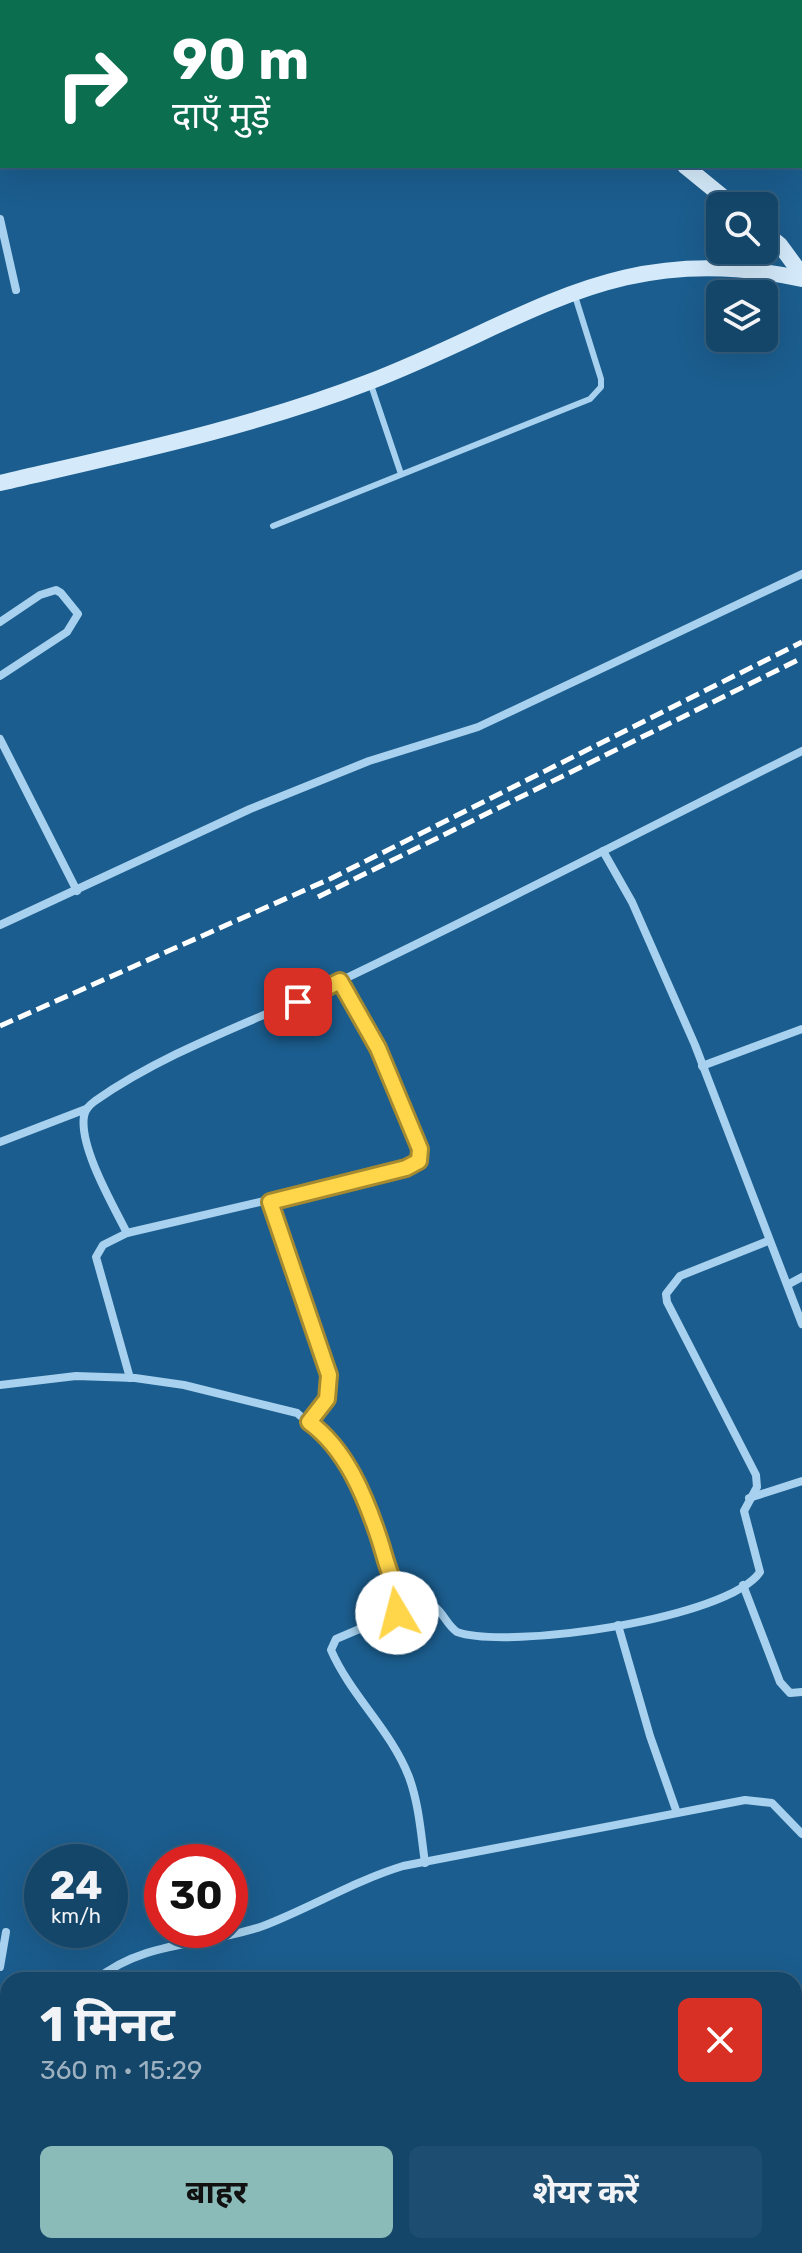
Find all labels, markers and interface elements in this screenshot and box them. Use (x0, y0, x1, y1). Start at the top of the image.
text: 90 m (172, 27, 309, 93)
icon: right (40, 32, 144, 136)
text: दाएँ मुड़ें (172, 94, 270, 137)
map controls (706, 192, 778, 352)
button: search (706, 192, 778, 264)
button: layers (706, 280, 778, 352)
pin (264, 968, 332, 1036)
icon: arrive (276, 980, 320, 1024)
position arrow (355, 1571, 439, 1655)
speed limit sign: 30 (144, 1844, 248, 1948)
text: 24 (49, 1862, 103, 1909)
text: km/h (51, 1904, 101, 1928)
text: 1 मिनट (40, 1996, 175, 2053)
button: close (678, 1998, 762, 2082)
text: 360 m · 15:29 (40, 2055, 203, 2086)
button: बाहर (40, 2146, 393, 2238)
button: शेयर करें (409, 2146, 762, 2238)

